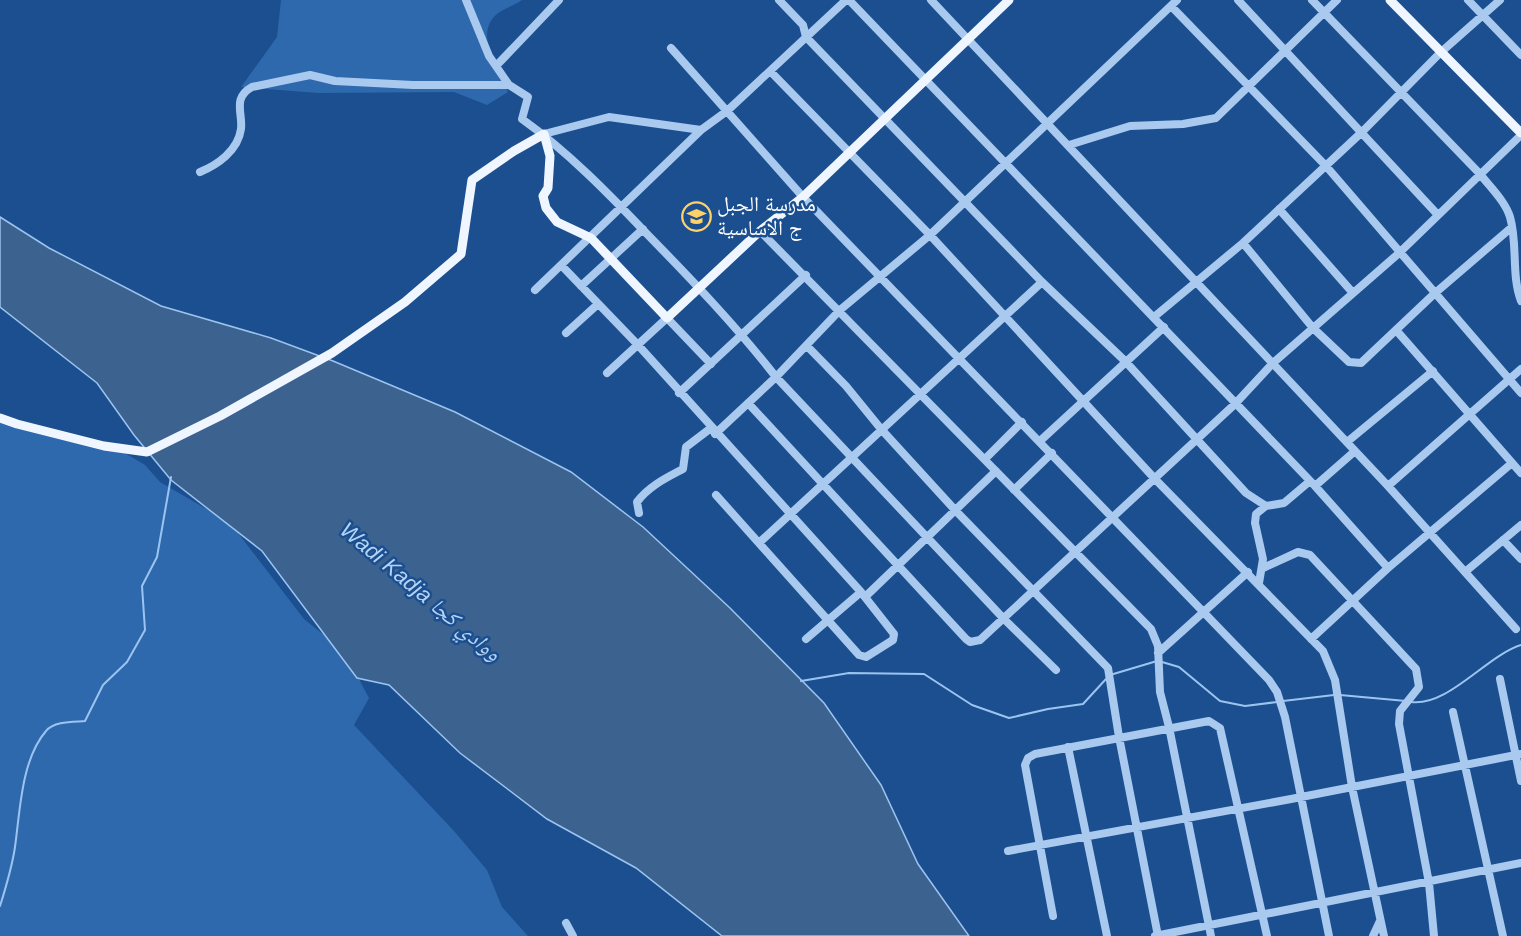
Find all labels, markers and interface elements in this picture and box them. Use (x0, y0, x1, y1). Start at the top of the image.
place label: مدرسة الجبل ج الاساسية (717, 192, 816, 241)
school or university icon: مدرسة الجبل ج الاساسية (680, 200, 712, 232)
water label: Wadi Kadja ووادي كجا (332, 517, 506, 669)

